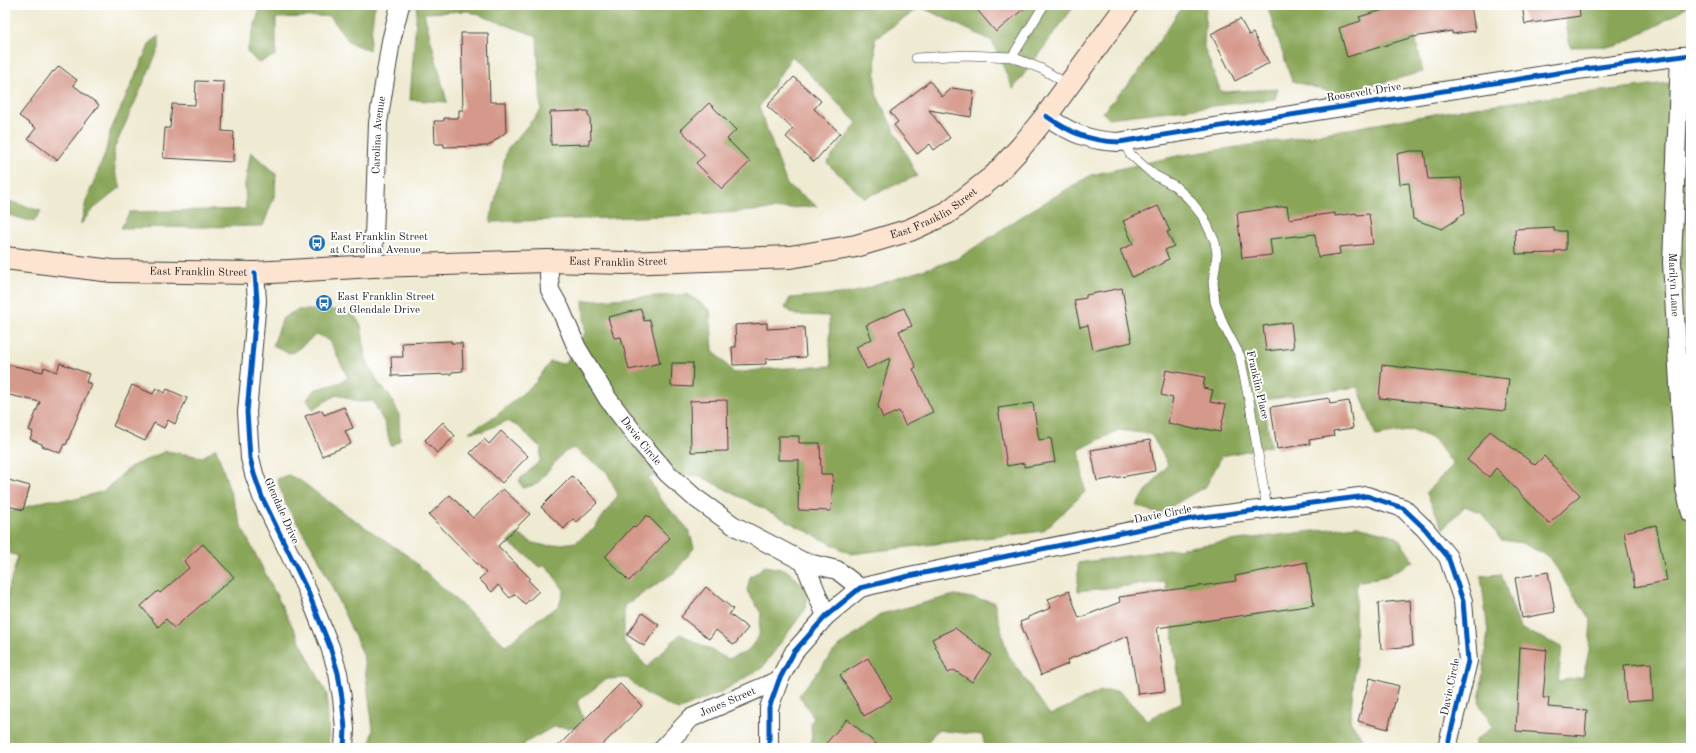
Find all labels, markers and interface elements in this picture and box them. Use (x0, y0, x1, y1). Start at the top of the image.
street label: Roosevelt Drive (1326, 82, 1402, 104)
street label: Carolina Avenue (371, 95, 388, 174)
street label: East Franklin Street (889, 186, 979, 241)
place label: East Franklin Street at Carolina Avenue (330, 232, 428, 256)
bus stop icon: East Franklin Street at Carolina Avenue (307, 233, 327, 253)
street label: Marilyn Lane (1666, 253, 1681, 317)
street label: East Franklin Street (569, 256, 667, 269)
street label: East Franklin Street (149, 266, 247, 278)
place label: East Franklin Street at Glendale Drive (337, 292, 435, 316)
bus stop icon: East Franklin Street at Glendale Drive (314, 293, 334, 313)
street label: Franklin Place (1244, 350, 1270, 420)
street label: Davie Circle (618, 415, 663, 467)
street label: Glendale Drive (262, 477, 300, 545)
street label: Davie Circle (1133, 504, 1193, 526)
street label: Davie Circle (1440, 657, 1462, 717)
street label: Jones Street (698, 685, 757, 719)

